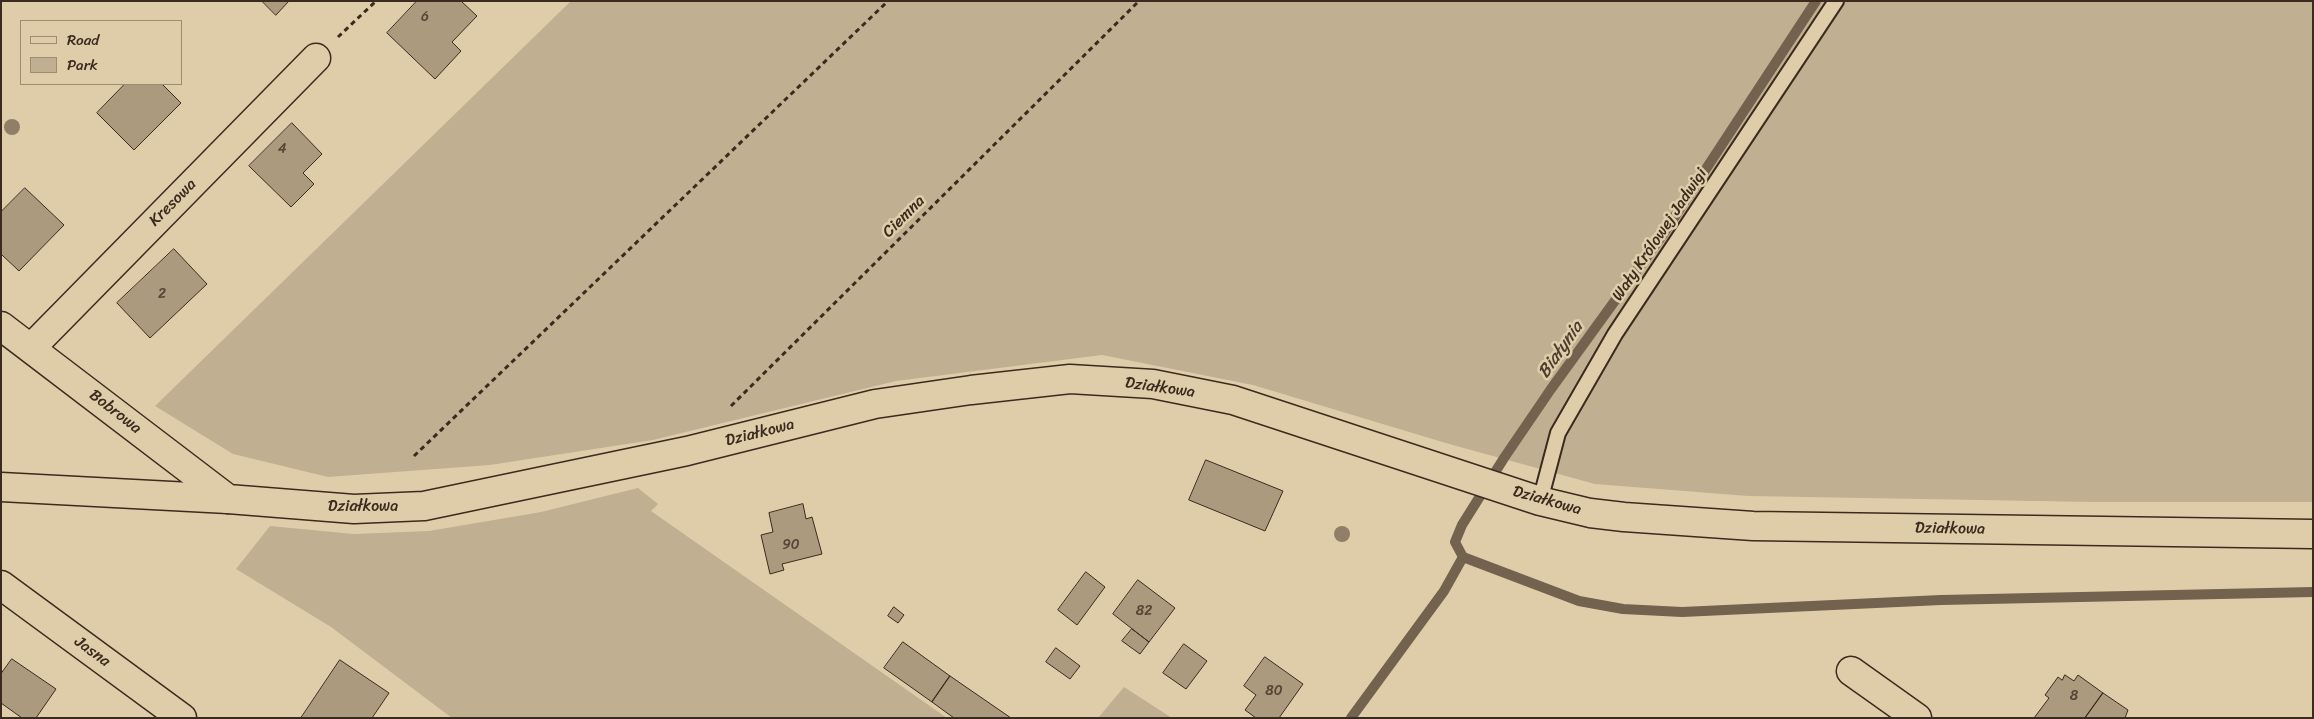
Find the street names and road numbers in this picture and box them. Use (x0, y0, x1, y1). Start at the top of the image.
street label: Wały Królowej Jadwigi (1608, 165, 1712, 305)
street label: Kresowa (145, 175, 201, 231)
street label: Ciemna (879, 192, 929, 242)
street label: Działkowa (1124, 374, 1196, 402)
street label: Bobrowa (85, 386, 145, 438)
street label: Działkowa (724, 415, 796, 451)
street label: Działkowa (1511, 482, 1583, 520)
street label: Działkowa (328, 497, 398, 517)
street label: Działkowa (1915, 519, 1985, 539)
street label: Jasna (70, 633, 114, 671)

